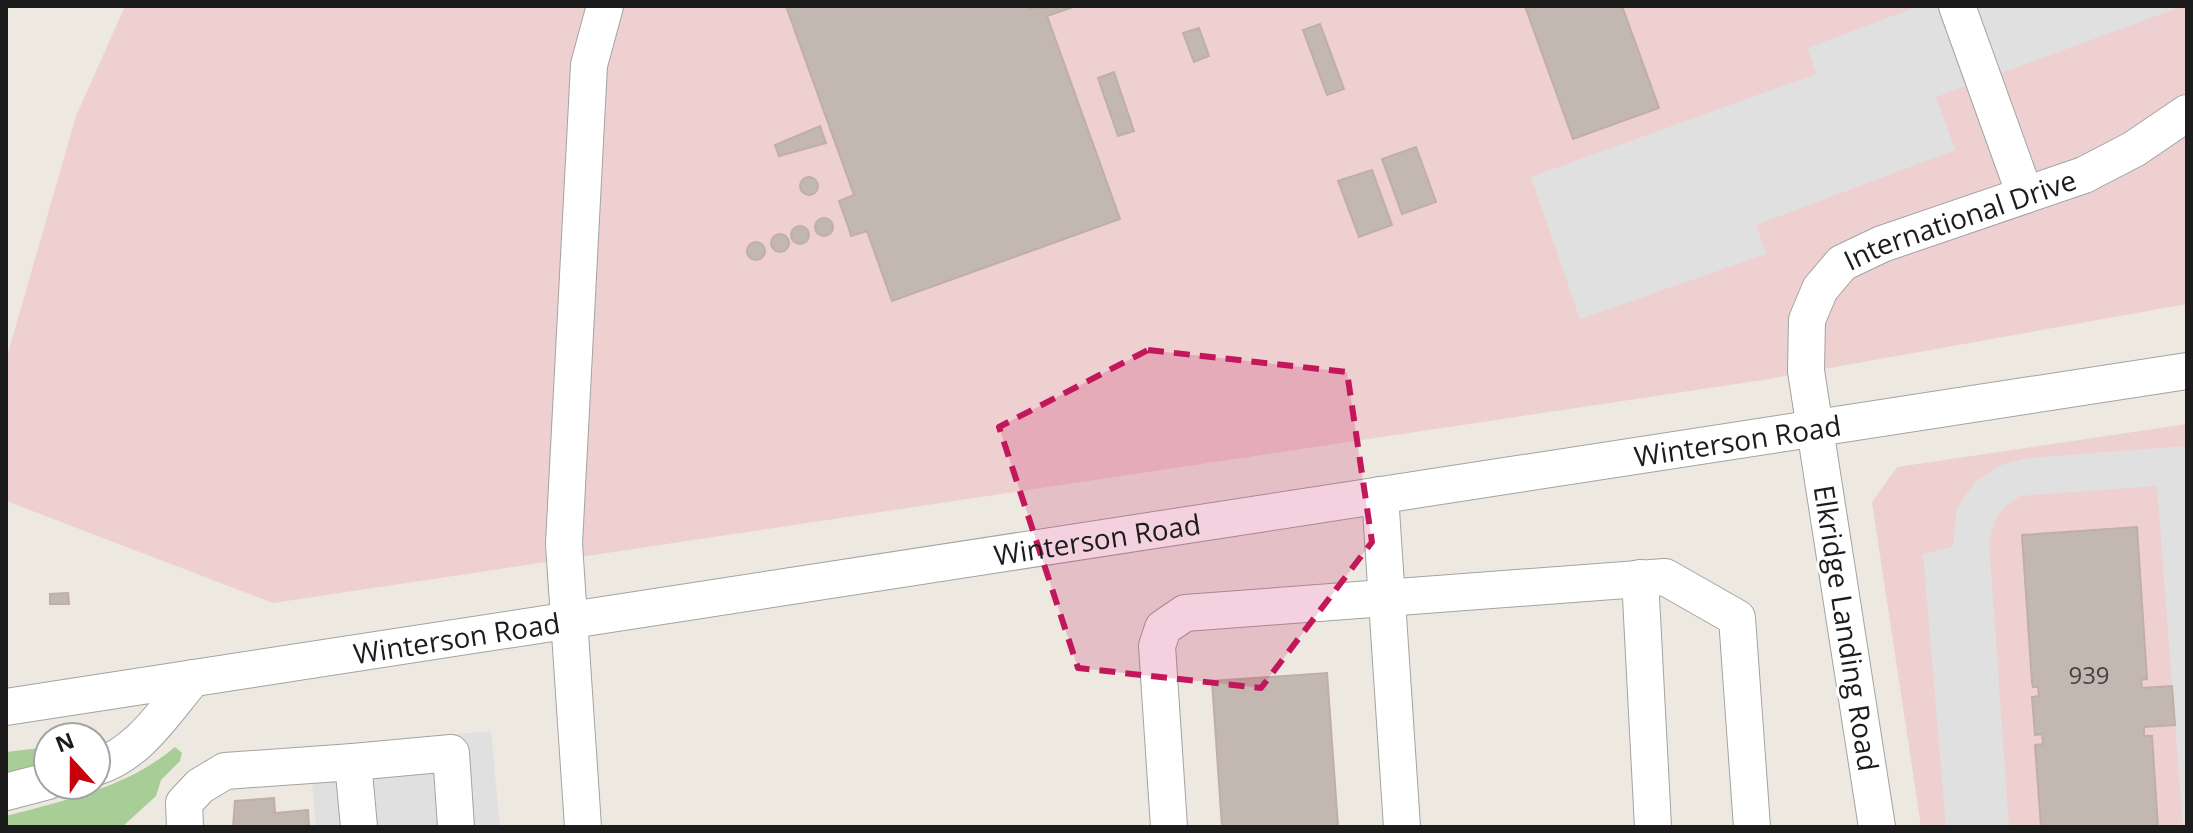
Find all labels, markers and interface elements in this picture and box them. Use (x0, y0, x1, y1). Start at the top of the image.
street label: International Drive (1837, 160, 2081, 279)
street label: Winterson Road (1632, 406, 1844, 475)
street label: Elkridge Landing Road (1806, 482, 1888, 774)
street label: Winterson Road (991, 504, 1203, 574)
street label: Winterson Road (351, 603, 563, 672)
house number: 939 (2068, 658, 2110, 691)
north arrow (32, 721, 112, 801)
text: N (51, 724, 78, 759)

